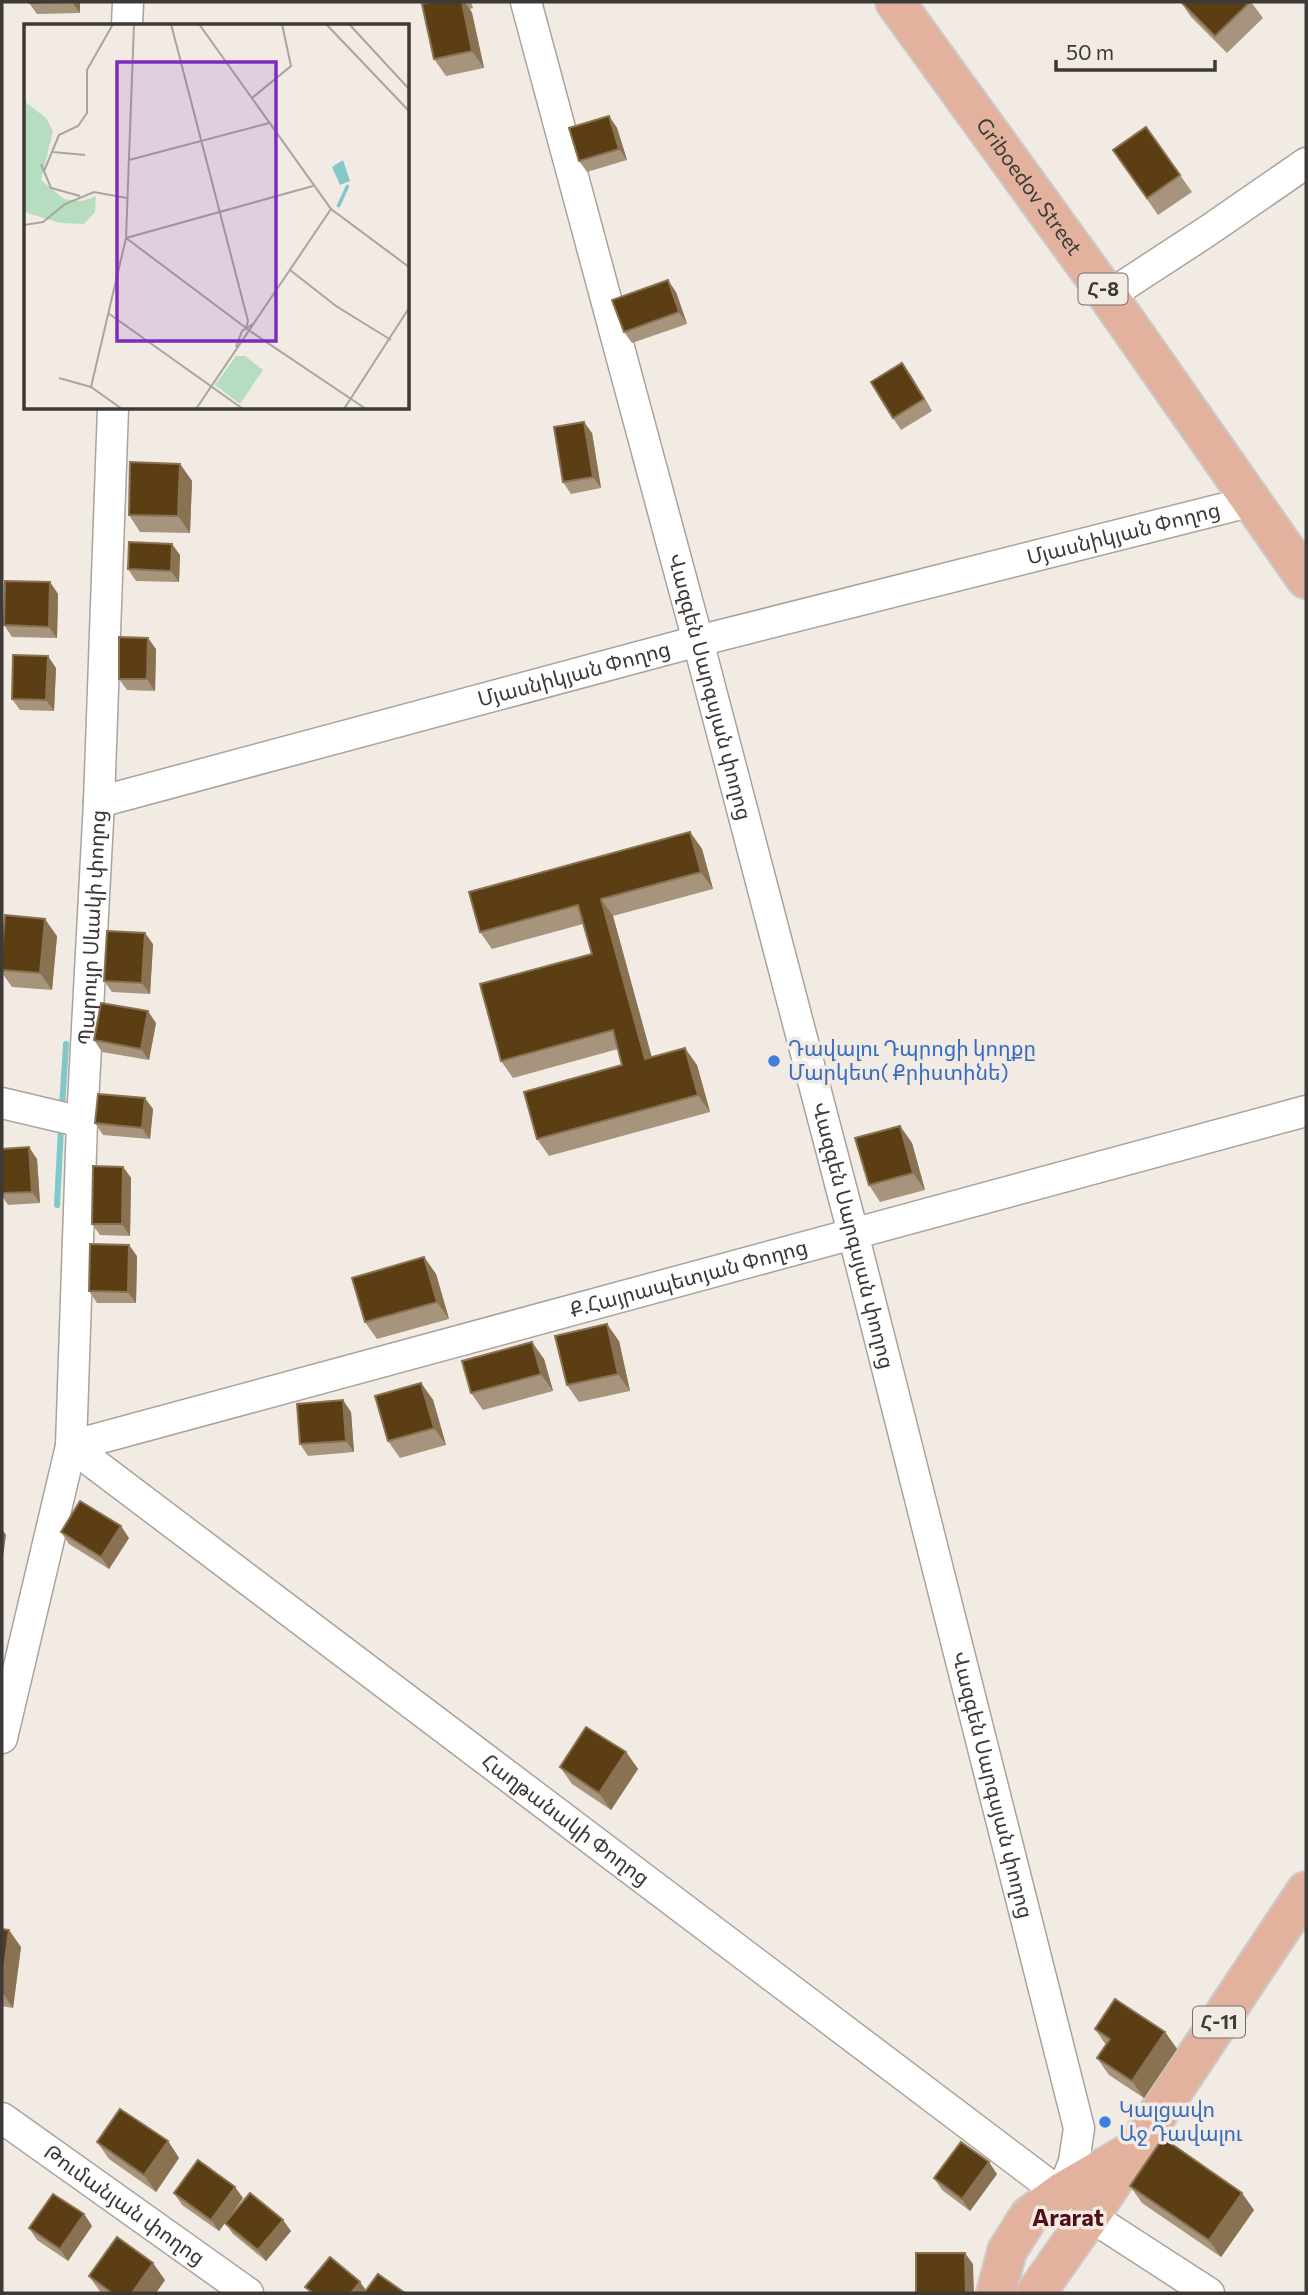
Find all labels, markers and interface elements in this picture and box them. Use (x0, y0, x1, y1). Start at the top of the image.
inset map (24, 24, 410, 410)
scale bar (1056, 28, 1215, 72)
text: 50 m (1066, 39, 1114, 64)
street label: Griboedov Street (972, 112, 1088, 259)
road number: Հ-8 (1078, 274, 1128, 304)
street label: Մյասնիկյան Փողոց (1024, 496, 1223, 569)
street label: Վազգեն Սարգսյան փողոց (664, 550, 758, 823)
street label: Մյասնիկյան Փողոց (475, 635, 673, 711)
street label: Պարույր Սևակի փողոց (72, 809, 111, 1046)
place label: Դավալու Դպրոցի կողքը Մարկետ( Քրիստինե) (788, 1035, 1036, 1085)
marker: Դավալու Դպրոցի կողքը Մարկետ( Քրիստինե) (766, 1053, 782, 1069)
street label: Վազգեն Սարգսյան փողոց (808, 1099, 901, 1371)
street label: Ք.Հայրապետյան Փողոց (567, 1233, 810, 1321)
street label: Վազգեն Սարգսյան փողոց (948, 1648, 1040, 1921)
street label: Հաղթանակի Փողոց (478, 1747, 655, 1891)
road number: Հ-11 (1193, 2006, 1245, 2038)
place label: Կալցավո Աջ Դավալու (1119, 2096, 1243, 2146)
marker: Կալցավո Աջ Դավալու (1097, 2114, 1113, 2130)
street label: Թումանյան փողոց (40, 2138, 210, 2270)
district label: Ararat (1032, 2202, 1104, 2231)

